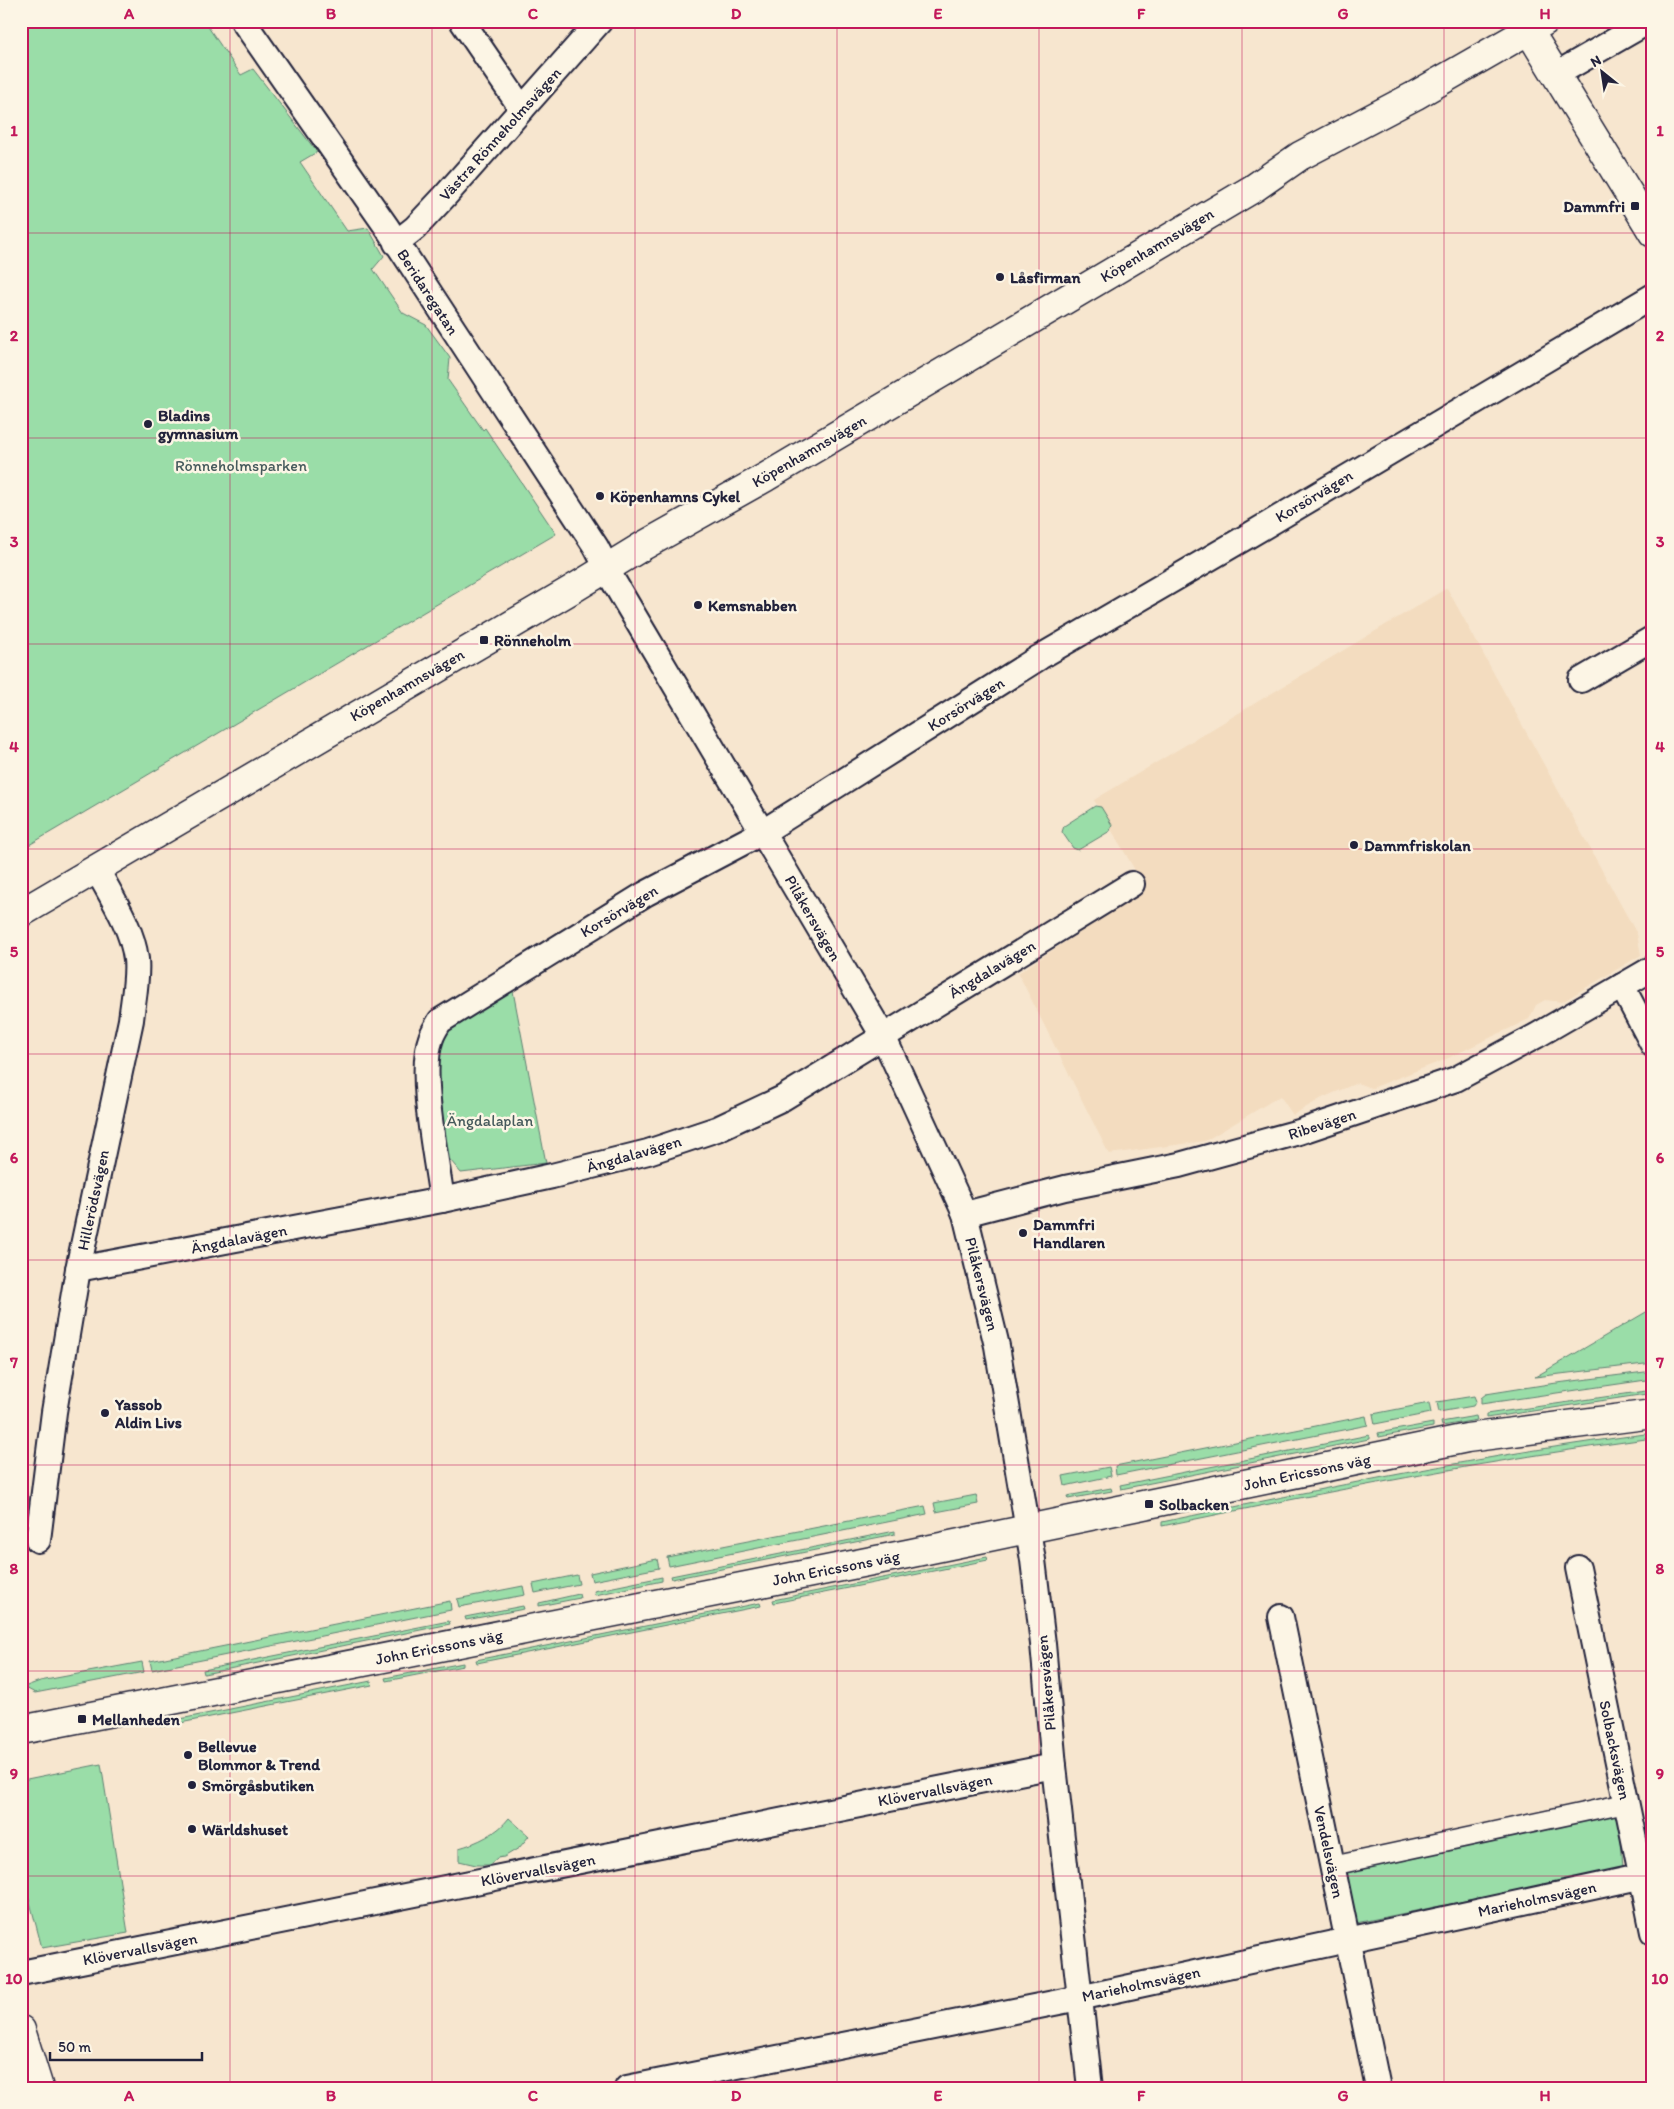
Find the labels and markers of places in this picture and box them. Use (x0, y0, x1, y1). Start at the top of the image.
place label: Dammfri (1563, 197, 1625, 216)
marker: Dammfri (1629, 200, 1641, 212)
place label: Låsfirman (1010, 268, 1082, 287)
marker: Låsfirman (994, 271, 1006, 283)
place label: Bladins gymnasium (158, 406, 239, 444)
marker: Bladins gymnasium (142, 418, 154, 430)
place label: Köpenhamns Cykel (610, 487, 741, 507)
marker: Köpenhamns Cykel (594, 490, 606, 502)
place label: Kemsnabben (708, 596, 798, 615)
marker: Kemsnabben (692, 599, 704, 611)
place label: Rönneholm (494, 631, 571, 650)
marker: Rönneholm (478, 634, 490, 646)
place label: Dammfriskolan (1364, 836, 1471, 855)
marker: Dammfriskolan (1348, 839, 1360, 851)
place label: Dammfri Handlaren (1033, 1215, 1105, 1252)
marker: Dammfri Handlaren (1017, 1227, 1029, 1239)
place label: Yassob Aldin Livs (114, 1395, 182, 1432)
marker: Yassob Aldin Livs (99, 1407, 111, 1419)
place label: Solbacken (1159, 1495, 1229, 1514)
marker: Solbacken (1143, 1498, 1155, 1510)
place label: Mellanheden (92, 1710, 181, 1729)
marker: Mellanheden (76, 1713, 88, 1725)
place label: Bellevue Blommor & Trend (198, 1737, 320, 1774)
marker: Bellevue Blommor & Trend (182, 1749, 194, 1761)
place label: Smörgåsbutiken (202, 1776, 315, 1796)
marker: Smörgåsbutiken (186, 1779, 198, 1791)
place label: Wärldshuset (202, 1820, 288, 1839)
marker: Wärldshuset (186, 1823, 198, 1835)

